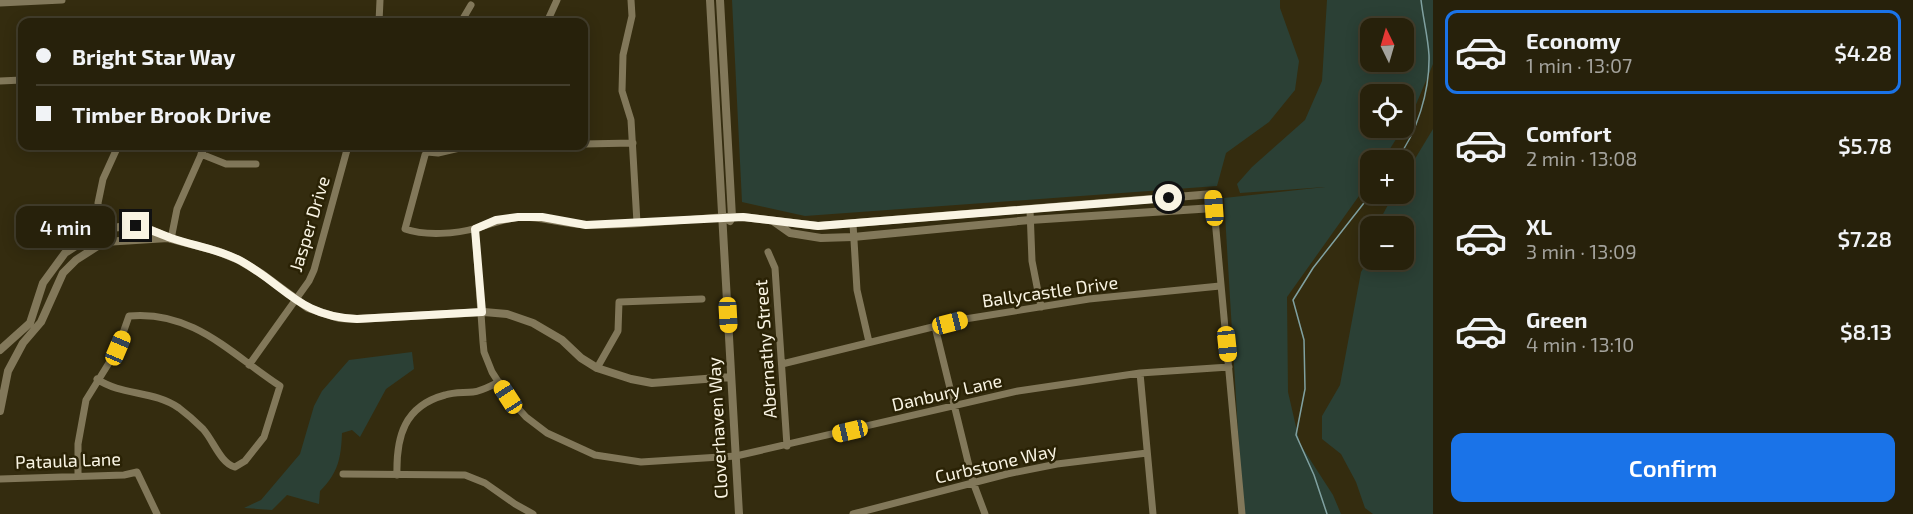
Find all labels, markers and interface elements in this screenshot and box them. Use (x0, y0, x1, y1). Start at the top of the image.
north arrow (1360, 18, 1414, 72)
map controls (1360, 18, 1414, 270)
icon: car (1454, 25, 1508, 79)
text: Economy (1526, 27, 1621, 53)
text: $4.28 (1834, 39, 1892, 65)
text: Bright Star Way (72, 43, 235, 69)
text: 1 min · 13:07 (1526, 53, 1632, 77)
button: locate (1360, 84, 1414, 138)
text: Timber Brook Drive (72, 101, 271, 127)
icon: car (1454, 118, 1508, 172)
text: Comfort (1526, 120, 1611, 146)
text: $5.78 (1838, 132, 1892, 158)
text: 2 min · 13:08 (1526, 146, 1637, 170)
button: + (1360, 150, 1414, 204)
street label: Jasper Drive (284, 173, 334, 274)
route start (1155, 184, 1182, 211)
car (1204, 189, 1224, 227)
callout: 4 min (16, 205, 115, 247)
icon: car (1454, 211, 1508, 265)
route end (122, 212, 149, 239)
text: XL (1526, 213, 1552, 239)
text: 4 min (40, 215, 91, 239)
button: − (1360, 216, 1414, 270)
text: $7.28 (1837, 225, 1892, 251)
text: 3 min · 13:09 (1526, 239, 1637, 263)
street label: Ballycastle Drive (980, 271, 1119, 311)
street label: Abernathy Street (749, 279, 781, 419)
car (718, 297, 738, 333)
icon: car (1454, 304, 1508, 358)
text: Green (1526, 306, 1588, 332)
car (930, 310, 970, 336)
text: $8.13 (1840, 318, 1892, 344)
car (1216, 325, 1238, 363)
car (103, 328, 133, 368)
text: 4 min · 13:10 (1526, 332, 1634, 356)
street label: Cloverhaven Way (702, 356, 732, 500)
street label: Danbury Lane (890, 369, 1004, 415)
car (491, 377, 525, 417)
car (830, 418, 870, 444)
button: Confirm (1451, 433, 1895, 502)
street label: Curbstone Way (933, 438, 1059, 488)
street label: Pataula Lane (15, 447, 121, 473)

